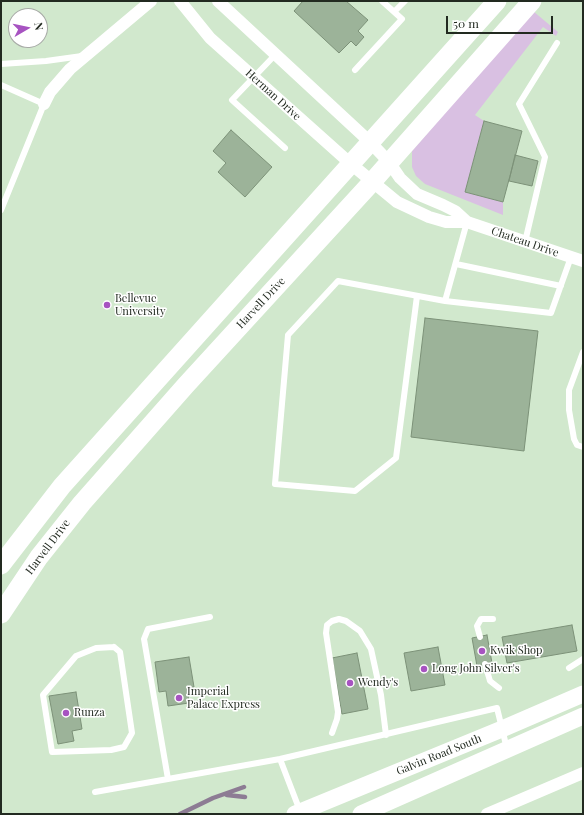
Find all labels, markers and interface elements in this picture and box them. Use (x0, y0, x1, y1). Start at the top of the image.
north arrow (8, 8, 48, 48)
scale bar (448, 8, 555, 34)
text: 50 m (453, 15, 479, 31)
text: N (31, 21, 47, 31)
street label: Herman Drive (243, 67, 303, 123)
street label: Chateau Drive (490, 224, 560, 260)
street label: Harvell Drive (234, 275, 288, 331)
place label: Bellevue University (115, 292, 165, 318)
marker: Bellevue University (102, 300, 112, 310)
street label: Harvell Drive (23, 517, 73, 577)
place label: Kwik Shop (490, 644, 543, 658)
marker: Kwik Shop (477, 646, 487, 656)
place label: Long John Silver's (432, 662, 520, 676)
marker: Long John Silver's (419, 664, 429, 674)
place label: Wendy's (358, 676, 398, 690)
marker: Wendy's (345, 678, 355, 688)
place label: Imperial Palace Express (187, 685, 260, 711)
marker: Imperial Palace Express (174, 693, 184, 703)
place label: Runza (74, 706, 105, 720)
marker: Runza (61, 708, 71, 718)
street label: Galvin Road South (394, 732, 484, 778)

